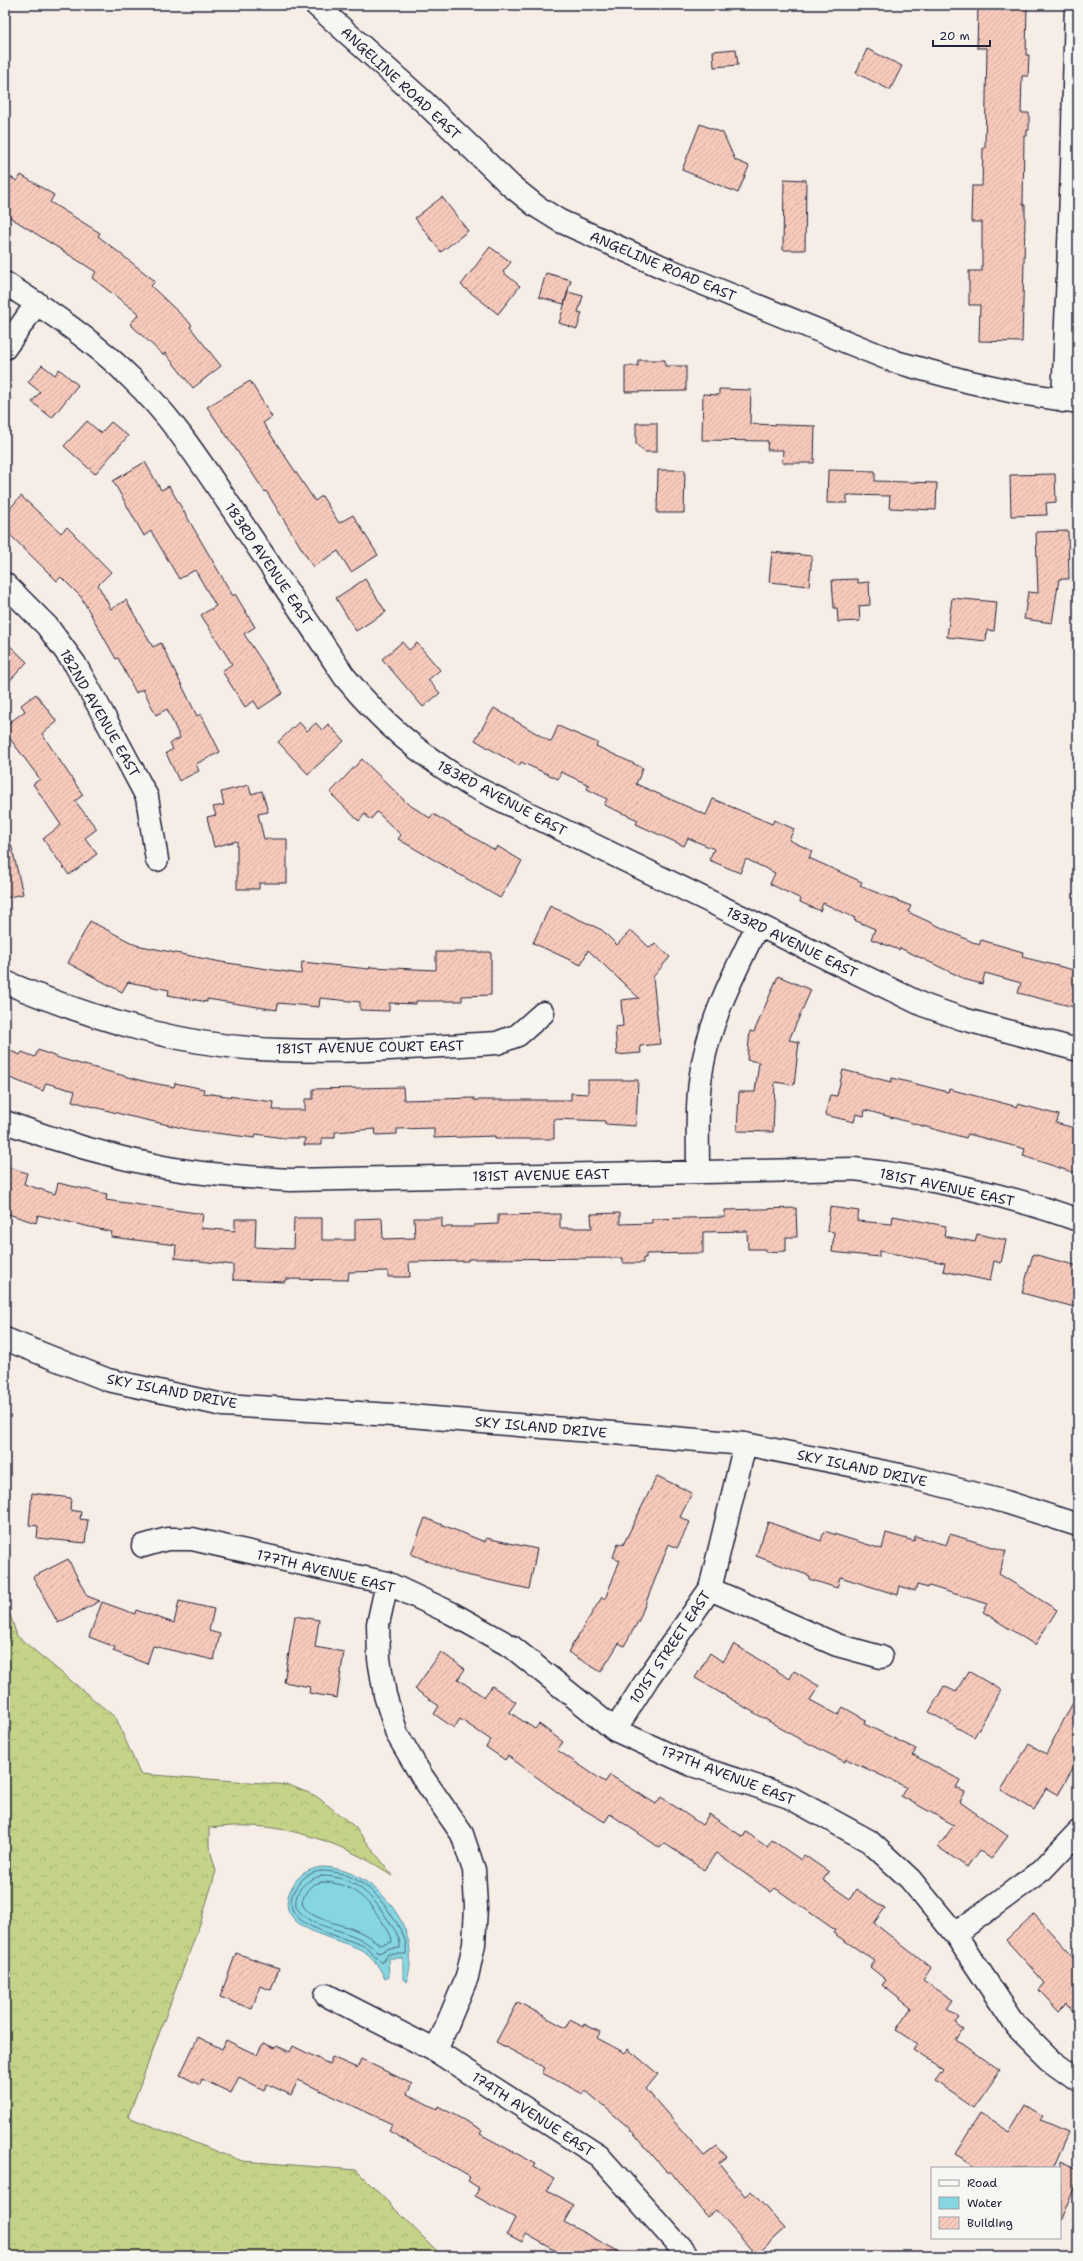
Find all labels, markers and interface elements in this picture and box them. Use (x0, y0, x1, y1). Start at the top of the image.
scale bar (933, 22, 990, 48)
street label: ANGELINE ROAD EAST (337, 23, 465, 143)
text: 20 m (939, 28, 970, 44)
street label: ANGELINE ROAD EAST (587, 227, 739, 305)
street label: 183RD AVENUE EAST (221, 499, 317, 629)
street label: 182ND AVENUE EAST (56, 646, 144, 781)
street label: 183RD AVENUE EAST (434, 756, 570, 840)
street label: 183RD AVENUE EAST (723, 902, 861, 982)
street label: 181ST AVENUE COURT EAST (276, 1036, 465, 1058)
street label: 181ST AVENUE EAST (878, 1164, 1016, 1210)
street label: 181ST AVENUE EAST (472, 1165, 610, 1185)
street label: SKY ISLAND DRIVE (105, 1370, 239, 1413)
street label: SKY ISLAND DRIVE (474, 1412, 608, 1442)
street label: SKY ISLAND DRIVE (795, 1445, 929, 1491)
street label: 177TH AVENUE EAST (255, 1545, 397, 1597)
street label: 101ST STREET EAST (626, 1587, 715, 1707)
street label: 177TH AVENUE EAST (658, 1741, 798, 1809)
street label: 174TH AVENUE EAST (468, 2068, 598, 2160)
legend (931, 2167, 1061, 2239)
text: Road (967, 2175, 998, 2191)
text: Water (967, 2195, 1003, 2211)
text: Building (967, 2215, 1013, 2231)

